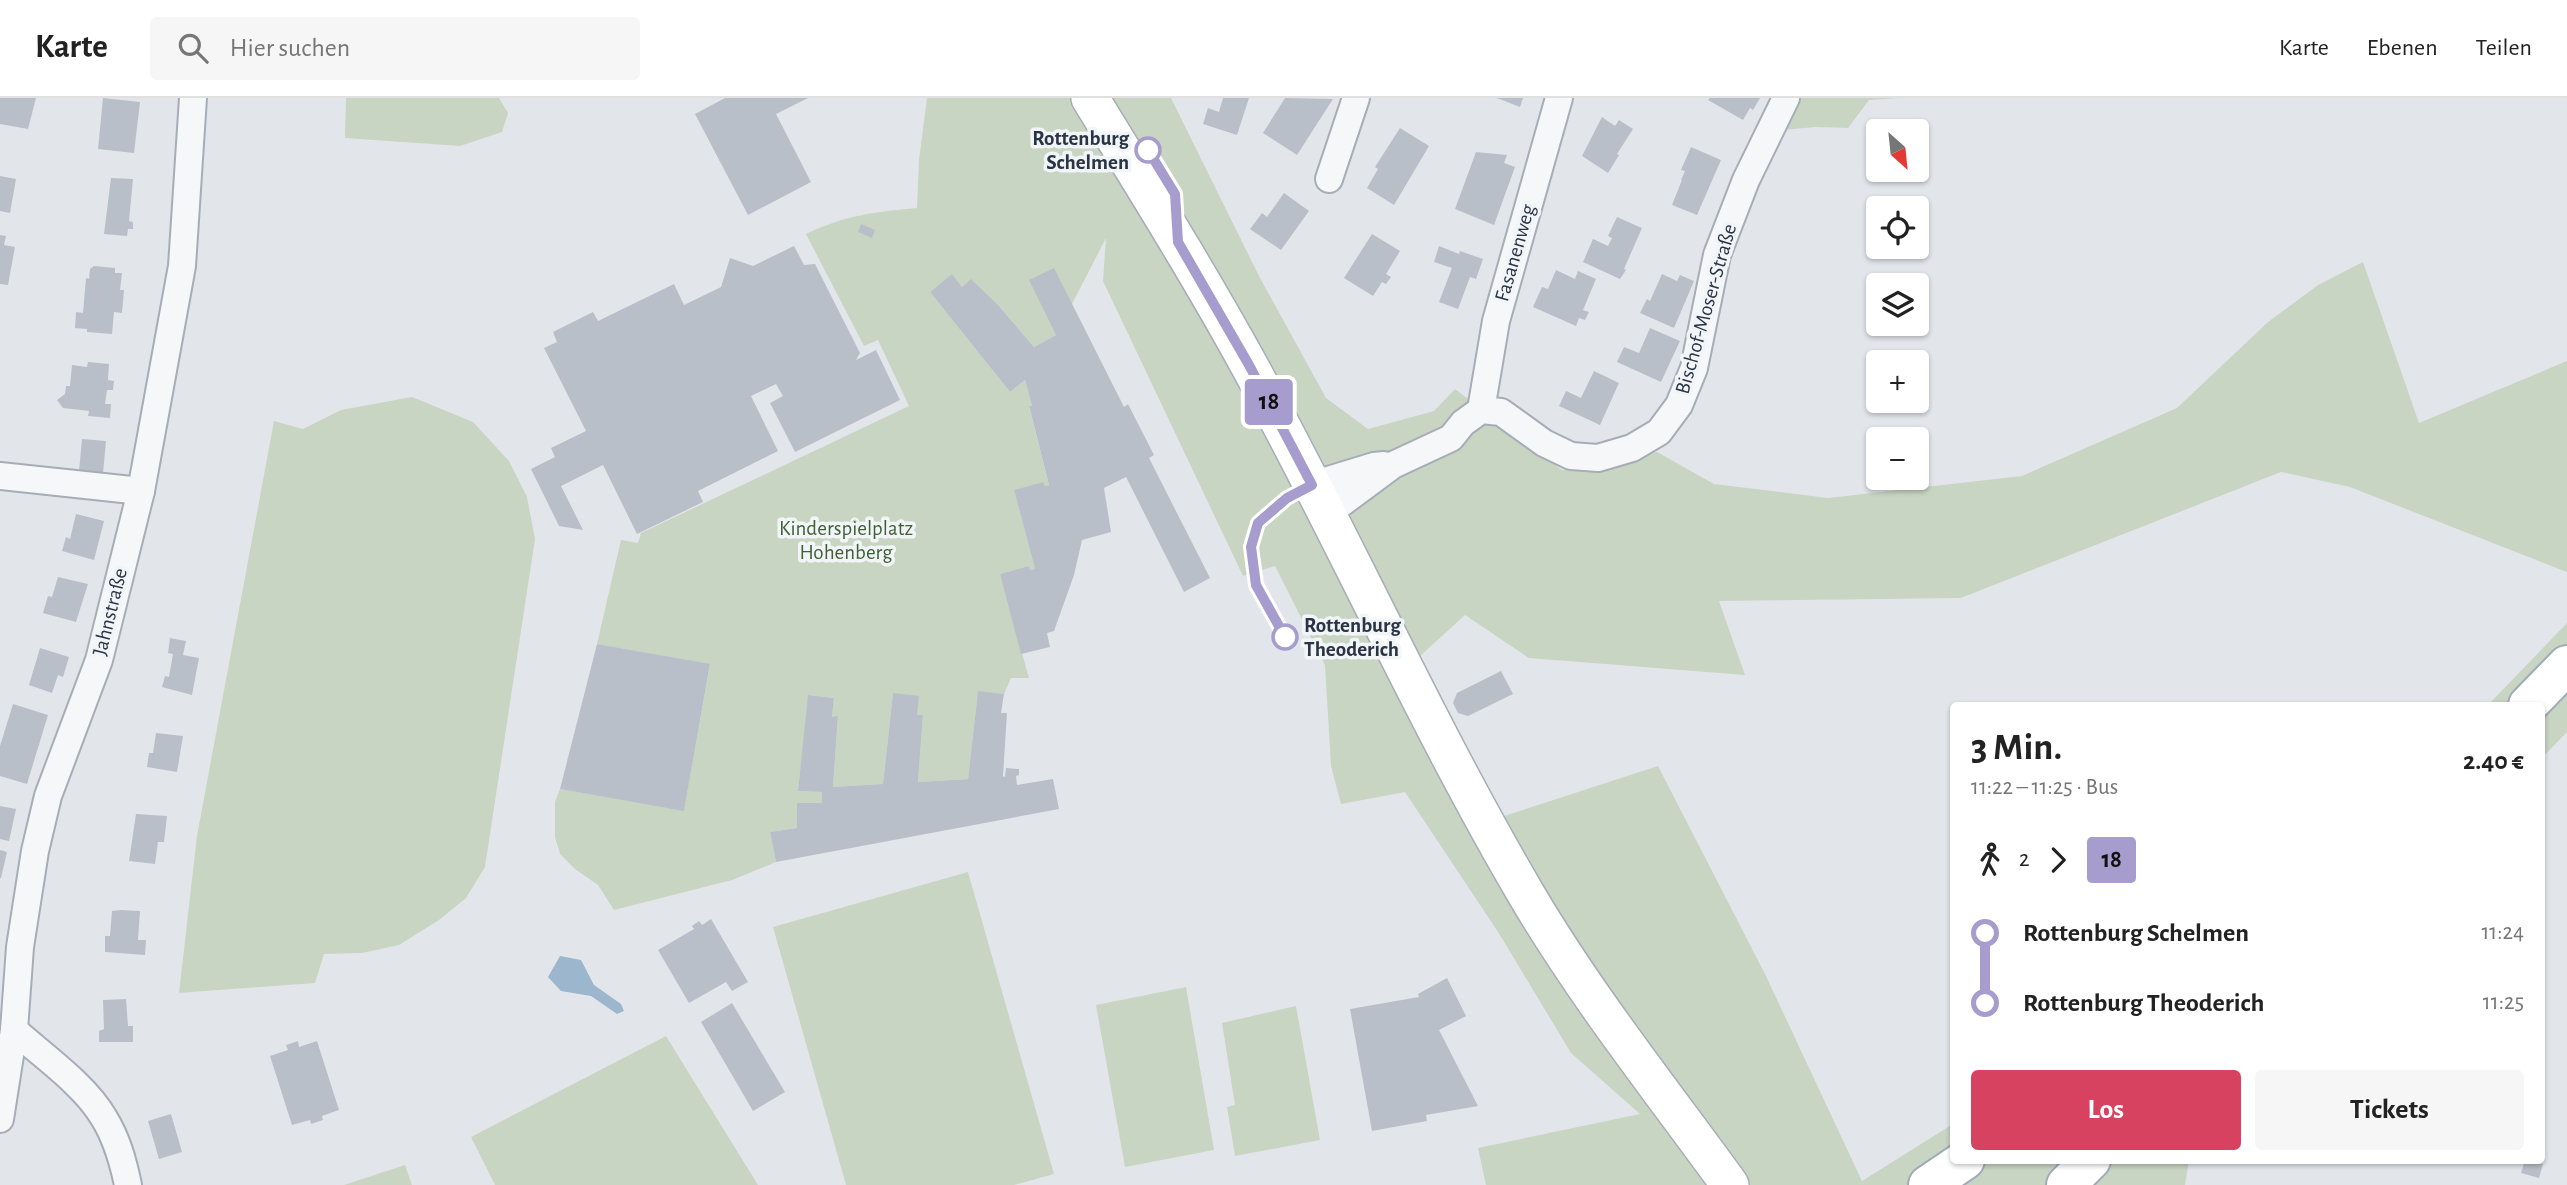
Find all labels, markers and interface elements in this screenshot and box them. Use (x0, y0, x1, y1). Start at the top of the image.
search box (150, 17, 640, 80)
icon: search (174, 29, 212, 67)
text: Karte (35, 31, 108, 64)
text: Hier suchen (230, 35, 350, 61)
text: Karte (2279, 36, 2329, 60)
text: Ebenen (2367, 36, 2438, 60)
text: Teilen (2476, 36, 2532, 60)
north arrow (1866, 119, 1928, 182)
map controls (1866, 119, 1929, 490)
place label: Rottenburg Schelmen (1032, 128, 1129, 173)
marker: Rottenburg Schelmen (1135, 137, 1161, 163)
button: locate (1866, 196, 1929, 259)
street label: Fasanenweg (1491, 201, 1539, 304)
street label: Bischof-Moser-Straße (1672, 222, 1740, 396)
button: layers (1866, 273, 1929, 336)
button: + (1866, 350, 1929, 413)
line badge: 18 (1238, 379, 1300, 425)
text: 18 (1259, 390, 1279, 414)
button: − (1866, 427, 1929, 490)
park label: Kinderspielplatz Hohenberg (779, 518, 913, 563)
street label: Jahnstraße (89, 566, 131, 658)
place label: Rottenburg Theoderich (1304, 615, 1401, 660)
marker: Rottenburg Theoderich (1272, 624, 1298, 650)
text: 3 Min. (1971, 729, 2062, 767)
text: 2.40 € (2463, 748, 2524, 774)
text: 11:22 – 11:25 · Bus (1971, 776, 2118, 799)
icon: walk (1971, 841, 2009, 879)
icon: forward (2039, 841, 2077, 879)
text: 2 (2019, 848, 2029, 871)
text: 18 (2101, 848, 2122, 872)
text: Rottenburg Schelmen (2023, 920, 2249, 946)
text: 11:24 (2481, 921, 2524, 944)
text: Rottenburg Theoderich (2023, 990, 2264, 1016)
text: 11:25 (2483, 991, 2524, 1014)
button: Los (1971, 1070, 2241, 1150)
button: Tickets (2255, 1070, 2524, 1150)

